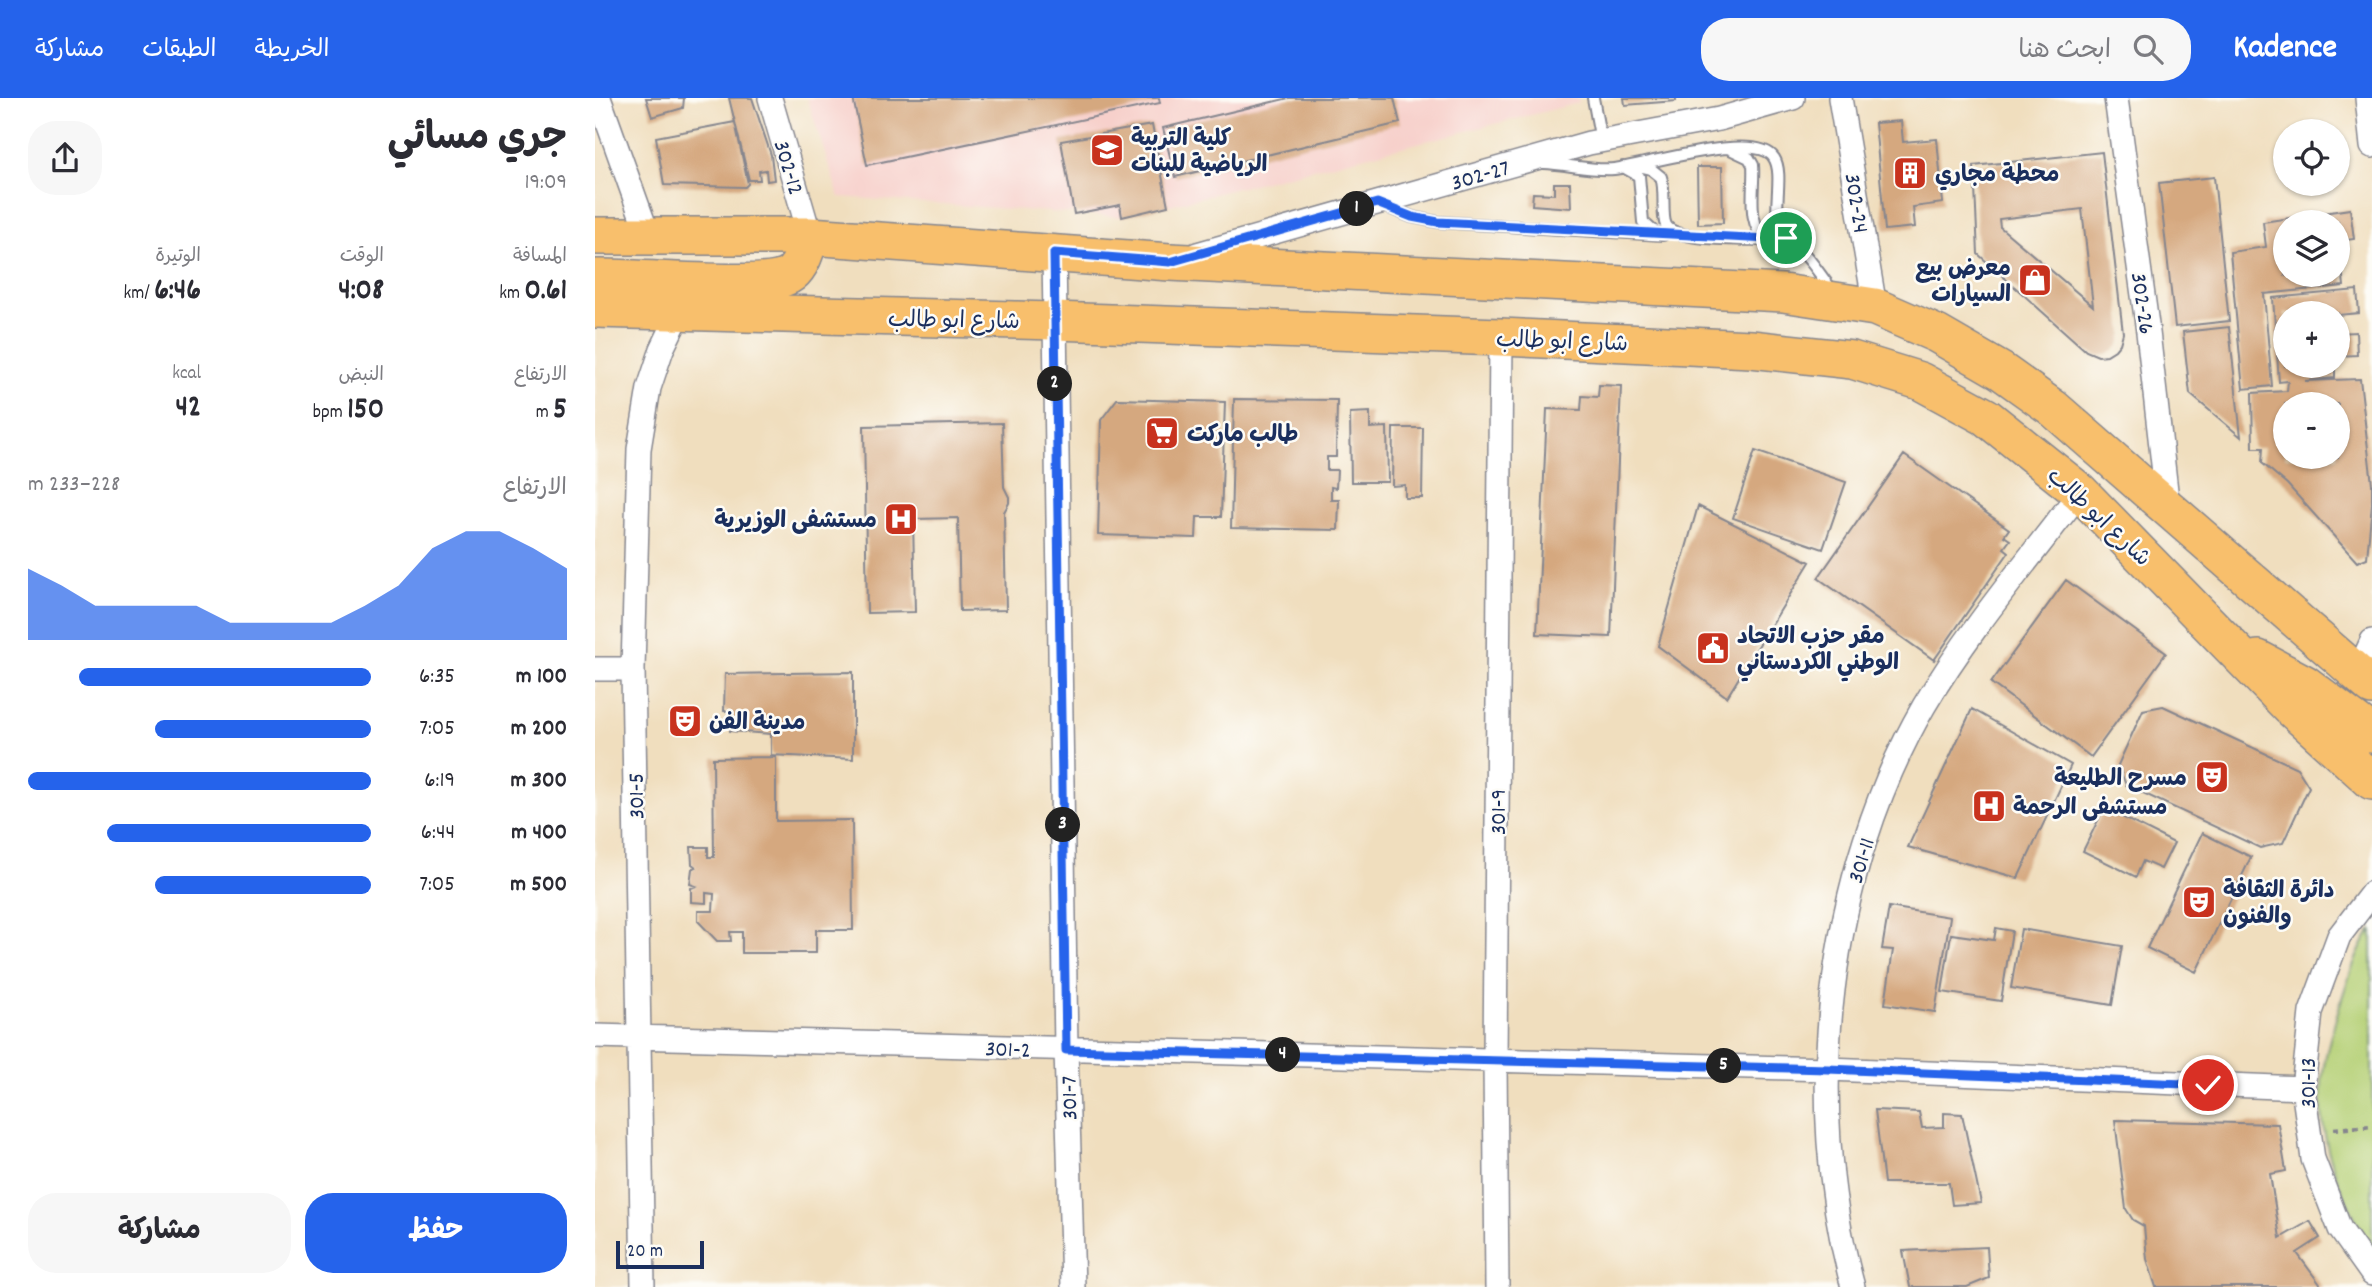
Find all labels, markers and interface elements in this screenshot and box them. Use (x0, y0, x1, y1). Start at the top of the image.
search box (1701, 18, 2191, 81)
text: Kadence (2233, 26, 2337, 73)
icon: search (2129, 30, 2167, 68)
text: ابحث هنا (2018, 33, 2111, 70)
text: مشاركة (35, 34, 104, 68)
text: الطبقات (142, 34, 217, 68)
text: الخريطة (255, 34, 329, 68)
text: جري مسائي (388, 113, 567, 168)
map controls (2273, 119, 2350, 469)
button: locate (2273, 119, 2350, 196)
button: share (28, 121, 102, 195)
place label: كلية التربية الرياضية للبنات (1131, 124, 1268, 183)
school or university icon: كلية التربية الرياضية للبنات (1088, 131, 1126, 169)
street label: 302-12 (763, 137, 811, 200)
street label: 302-27 (1448, 153, 1514, 201)
building icon: محطة مجاري (1891, 154, 1929, 192)
place label: محطة مجاري (1935, 160, 2059, 193)
text: 19:09 (525, 167, 567, 200)
street label: 302-24 (1834, 171, 1876, 236)
pin: 1 (1339, 192, 1375, 226)
text: 1 (1354, 195, 1359, 222)
pin (1756, 208, 1816, 268)
button: layers (2273, 210, 2350, 287)
icon: arrive (1767, 219, 1805, 257)
text: الوتيرة (155, 244, 201, 271)
text: الوقت (340, 244, 384, 271)
text: المسافة (513, 244, 567, 271)
place label: معرض بيع السيارات (1915, 254, 2011, 313)
shop icon: معرض بيع السيارات (2016, 261, 2054, 299)
street label: 302-26 (2120, 270, 2161, 336)
text: 6:46 (154, 271, 201, 314)
text: 4:08 (338, 271, 384, 314)
text: 0.61 (524, 271, 567, 314)
text: /km (124, 281, 154, 308)
text: km (499, 281, 524, 308)
button: + (2273, 301, 2350, 378)
street label: شارع ابو طالب (888, 305, 1020, 340)
street label: شارع ابو طالب (1495, 325, 1628, 362)
text: kcal (172, 361, 201, 388)
text: النبض (339, 363, 384, 390)
text: الارتفاع (514, 363, 567, 390)
pin: 2 (1037, 366, 1072, 402)
text: 2 (1050, 370, 1059, 397)
text: 42 (175, 388, 201, 431)
text: 150 (347, 390, 384, 433)
text: 5 (553, 390, 567, 433)
button: − (2273, 392, 2350, 469)
text: bpm (313, 400, 347, 427)
text: m (536, 400, 553, 427)
supermarket icon: طالب ماركت (1143, 414, 1181, 452)
place label: طالب ماركت (1187, 420, 1299, 453)
street label: شارع ابو طالب (2038, 461, 2157, 576)
text: 228–233 m (28, 469, 120, 502)
text: الارتفاع (503, 473, 567, 506)
hospital icon: مستشفى الوزيرية (882, 500, 920, 538)
place label: مستشفى الوزيرية (714, 506, 877, 539)
place label: مقر حزب الاتحاد الوطني الكردستاني (1737, 622, 1899, 682)
public building icon: مقر حزب الاتحاد الوطني الكردستاني (1694, 629, 1732, 667)
text: 6:35 (419, 661, 455, 694)
text: 100 m (516, 661, 567, 694)
theatre icon: مدينة الفن (666, 702, 704, 740)
place label: مدينة الفن (709, 708, 805, 741)
text: 7:05 (419, 713, 455, 746)
text: 200 m (511, 713, 567, 746)
theatre icon: مسرح الطليعة (2193, 758, 2231, 796)
place label: مسرح الطليعة (2054, 764, 2187, 797)
text: 6:19 (424, 765, 455, 798)
text: 300 m (511, 765, 567, 798)
street label: 301-5 (622, 772, 655, 819)
hospital icon: مستشفى الرحمة (1970, 787, 2008, 825)
street label: 301-9 (1484, 789, 1517, 835)
place label: مستشفى الرحمة (2013, 793, 2167, 826)
pin: 3 (1045, 808, 1081, 842)
text: 3 (1058, 811, 1067, 838)
text: 6:44 (421, 817, 455, 850)
text: 400 m (511, 817, 567, 850)
street label: 301-11 (1841, 834, 1886, 888)
text: 7:05 (419, 869, 455, 902)
text: 500 m (510, 869, 567, 902)
place label: دائرة الثقافة والفنون (2223, 876, 2335, 935)
theatre icon: دائرة الثقافة والفنون (2180, 883, 2218, 921)
street label: 301-2 (984, 1034, 1031, 1069)
pin: 4 (1265, 1038, 1301, 1072)
text: 4 (1279, 1041, 1286, 1068)
pin: 5 (1707, 1048, 1741, 1084)
text: 5 (1719, 1052, 1728, 1079)
pin (2178, 1055, 2238, 1115)
street label: 301-13 (2294, 1058, 2327, 1108)
icon: check (2189, 1066, 2227, 1104)
street label: 301-7 (1055, 1075, 1088, 1120)
button: مشاركة (28, 1193, 291, 1273)
button: حفظ (305, 1193, 567, 1273)
scale bar (616, 1238, 703, 1270)
text: 20 m (627, 1239, 663, 1266)

